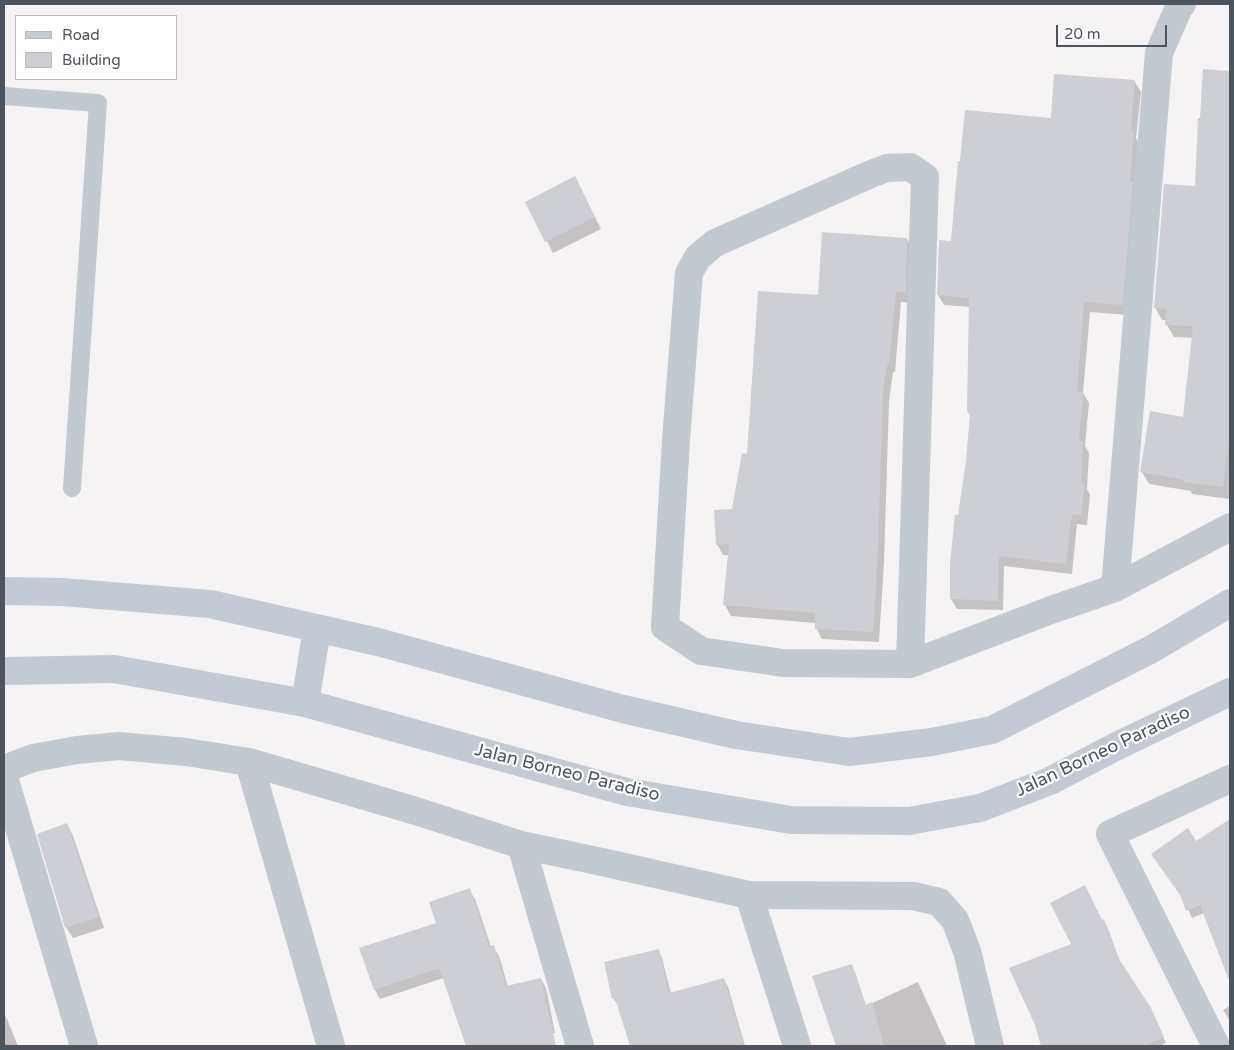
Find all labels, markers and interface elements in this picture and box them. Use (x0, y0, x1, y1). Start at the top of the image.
legend (15, 15, 178, 80)
scale bar (1059, 15, 1170, 47)
text: 20 m (1064, 25, 1101, 43)
text: Road (62, 26, 100, 44)
text: Building (62, 51, 121, 69)
street label: Jalan Borneo Paradiso (1012, 702, 1194, 802)
street label: Jalan Borneo Paradiso (472, 740, 662, 806)

